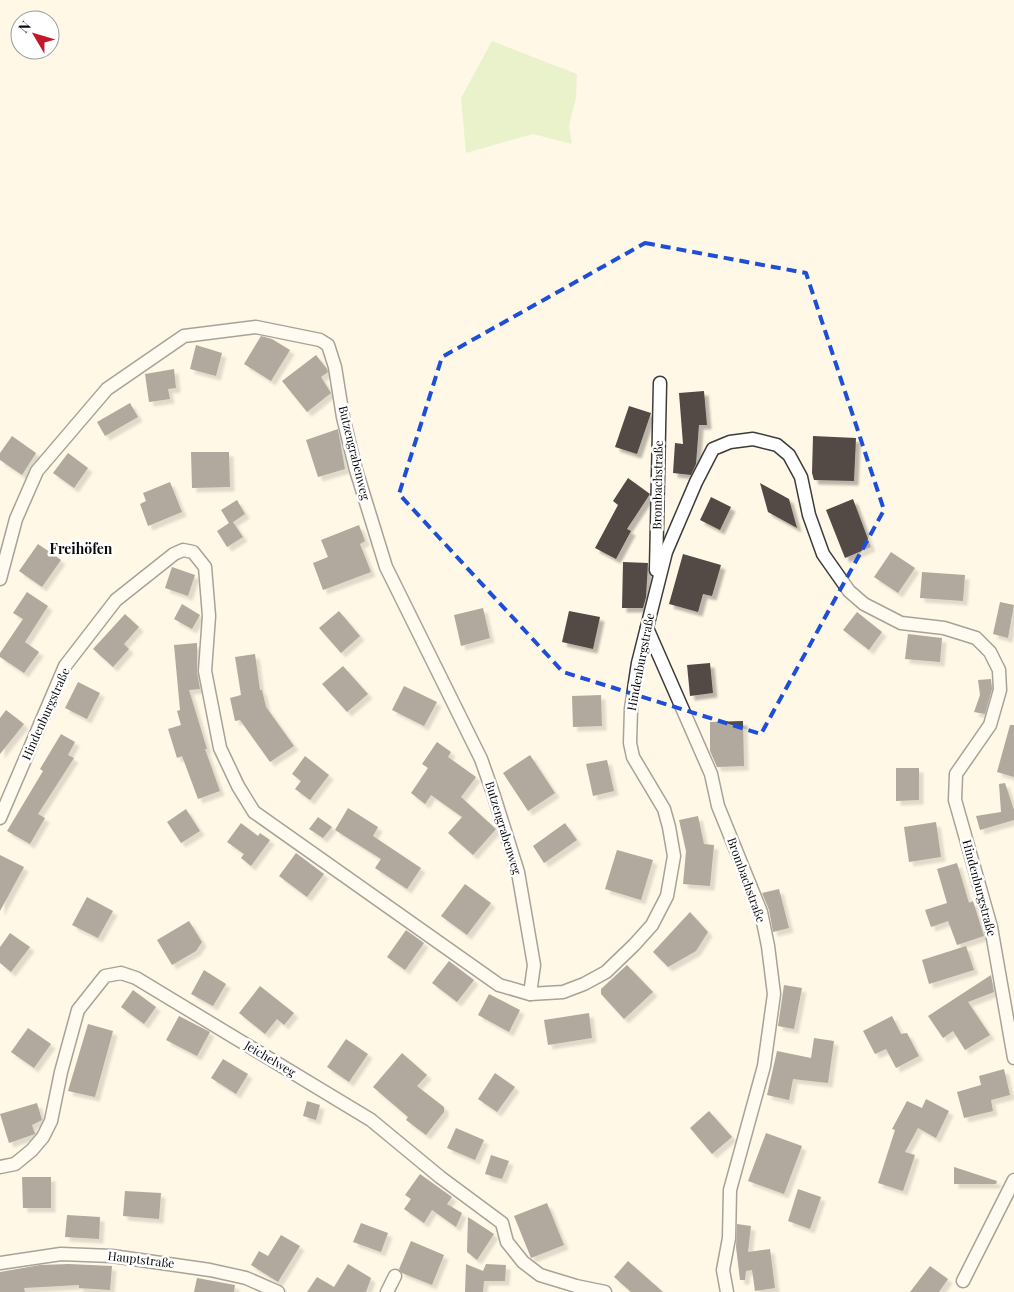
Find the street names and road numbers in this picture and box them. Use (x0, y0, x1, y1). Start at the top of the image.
street label: Butzengrabenweg (336, 404, 375, 502)
street label: Brombachstraße (648, 440, 666, 530)
street label: Hindenburgstraße (623, 612, 657, 712)
street label: Hindenburgstraße (18, 665, 73, 762)
street label: Butzengrabenweg (482, 779, 526, 877)
street label: Brombachstraße (724, 835, 770, 924)
street label: Hindenburgstraße (959, 838, 1001, 938)
street label: Jeichelweg (241, 1036, 300, 1080)
street label: Hauptstraße (107, 1247, 175, 1271)

